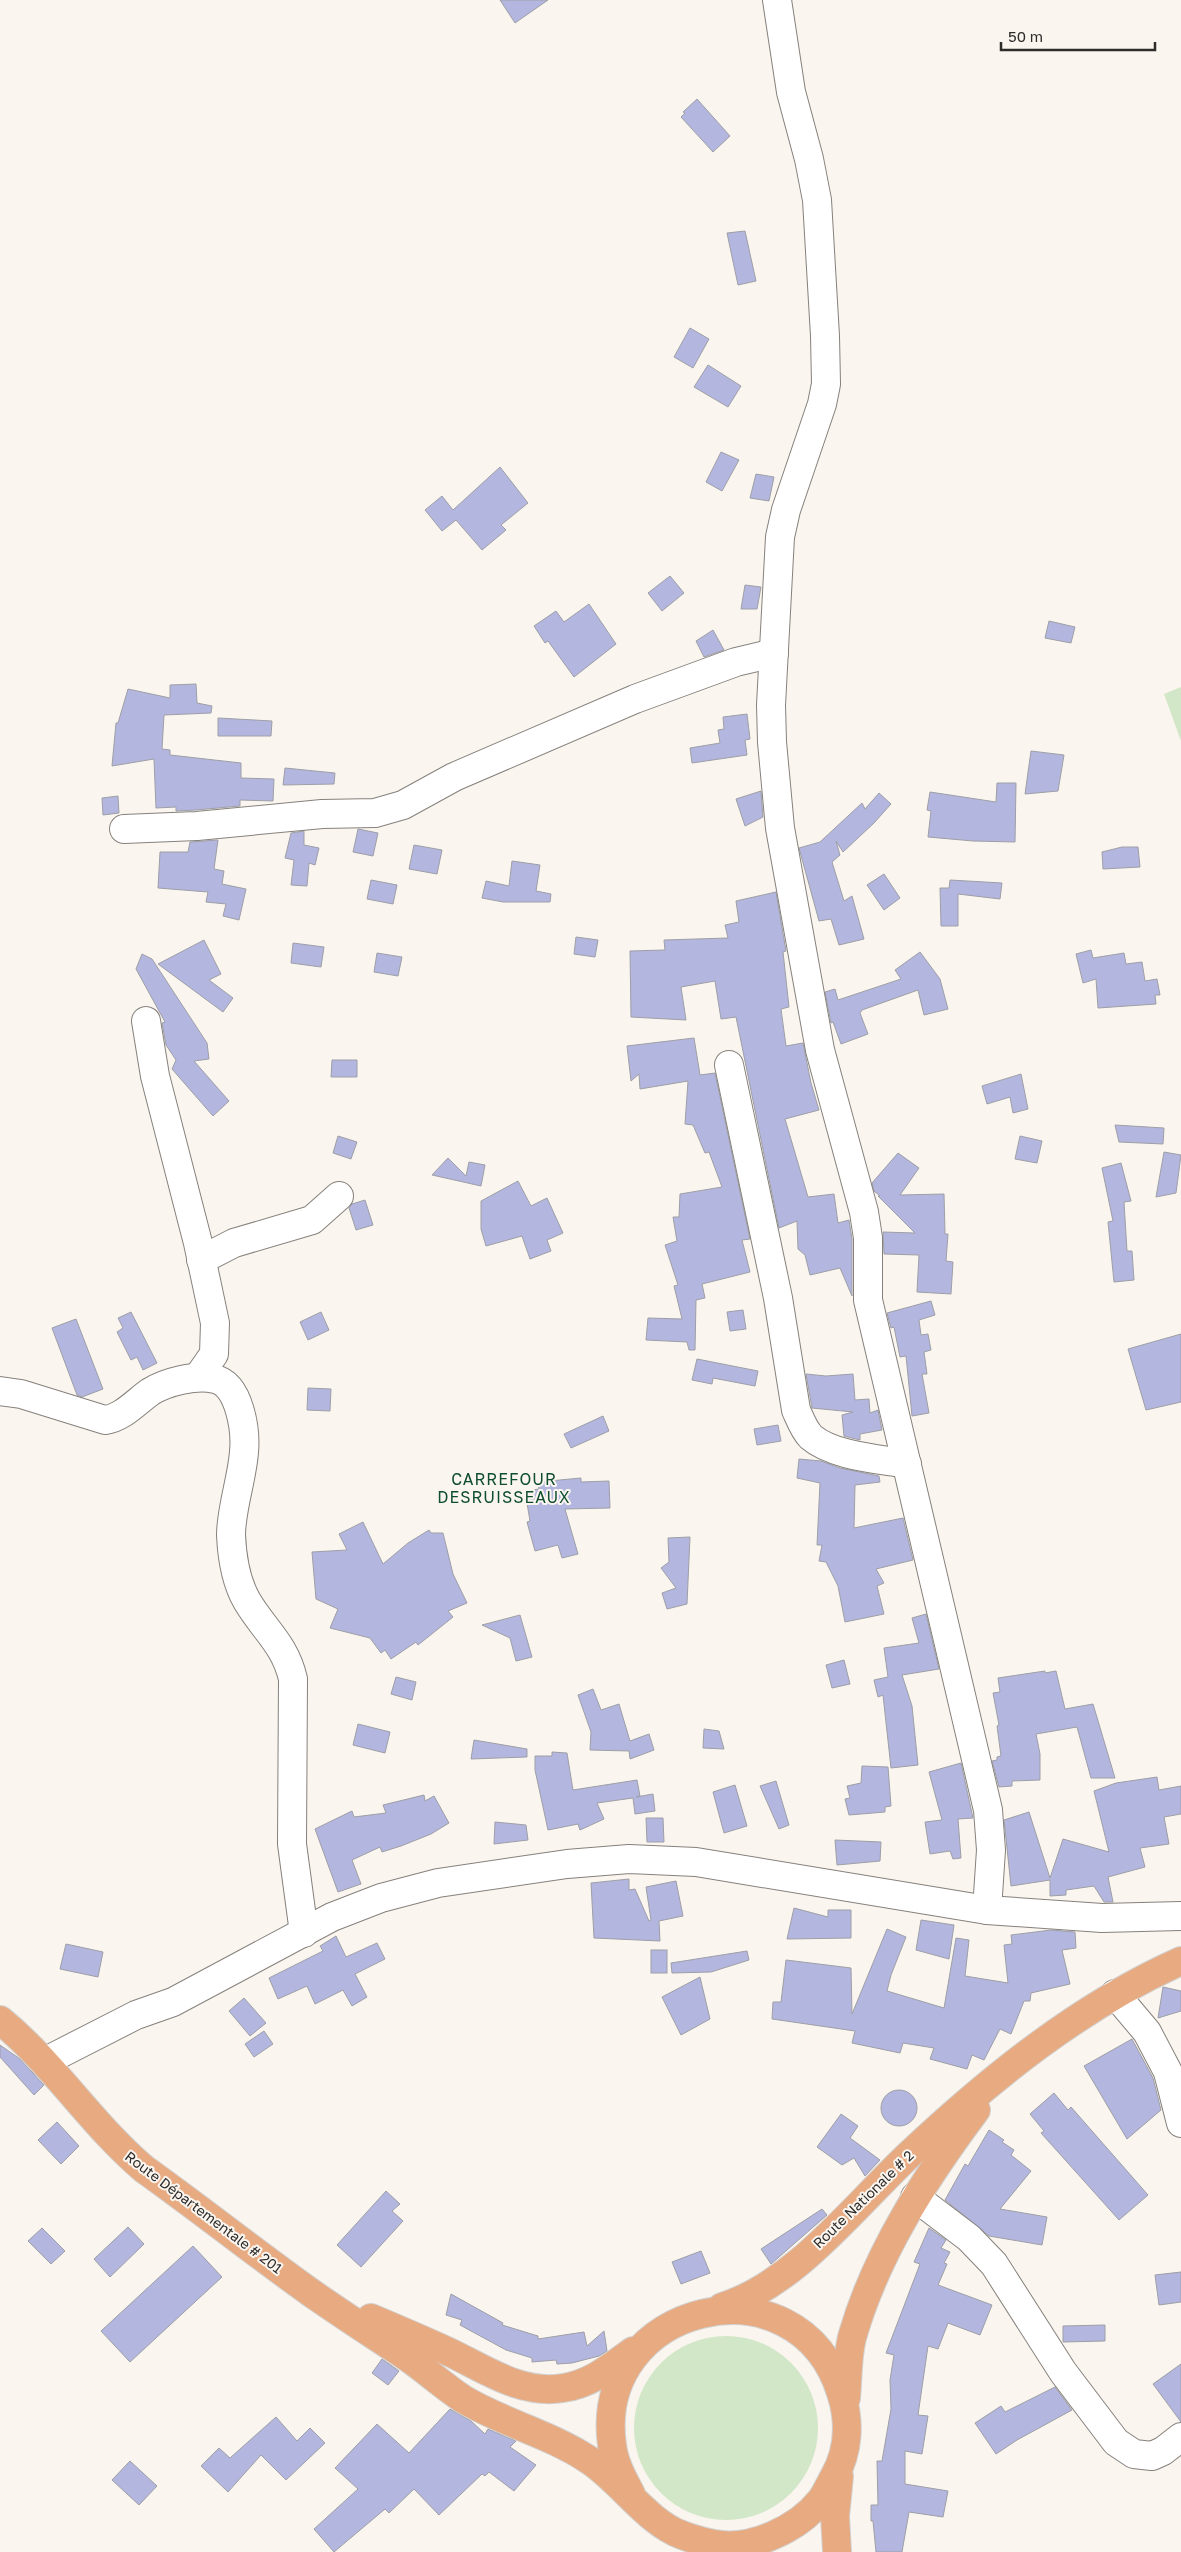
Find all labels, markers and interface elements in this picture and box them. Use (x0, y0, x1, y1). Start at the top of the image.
scale bar (1001, 20, 1155, 52)
text: 50 m (1008, 27, 1043, 45)
district label: CARREFOUR DESRUISSEAUX (437, 1469, 571, 1507)
street label: Route Départementale # 201 (122, 2147, 286, 2277)
street label: Route Nationale # 2 (809, 2147, 917, 2251)

